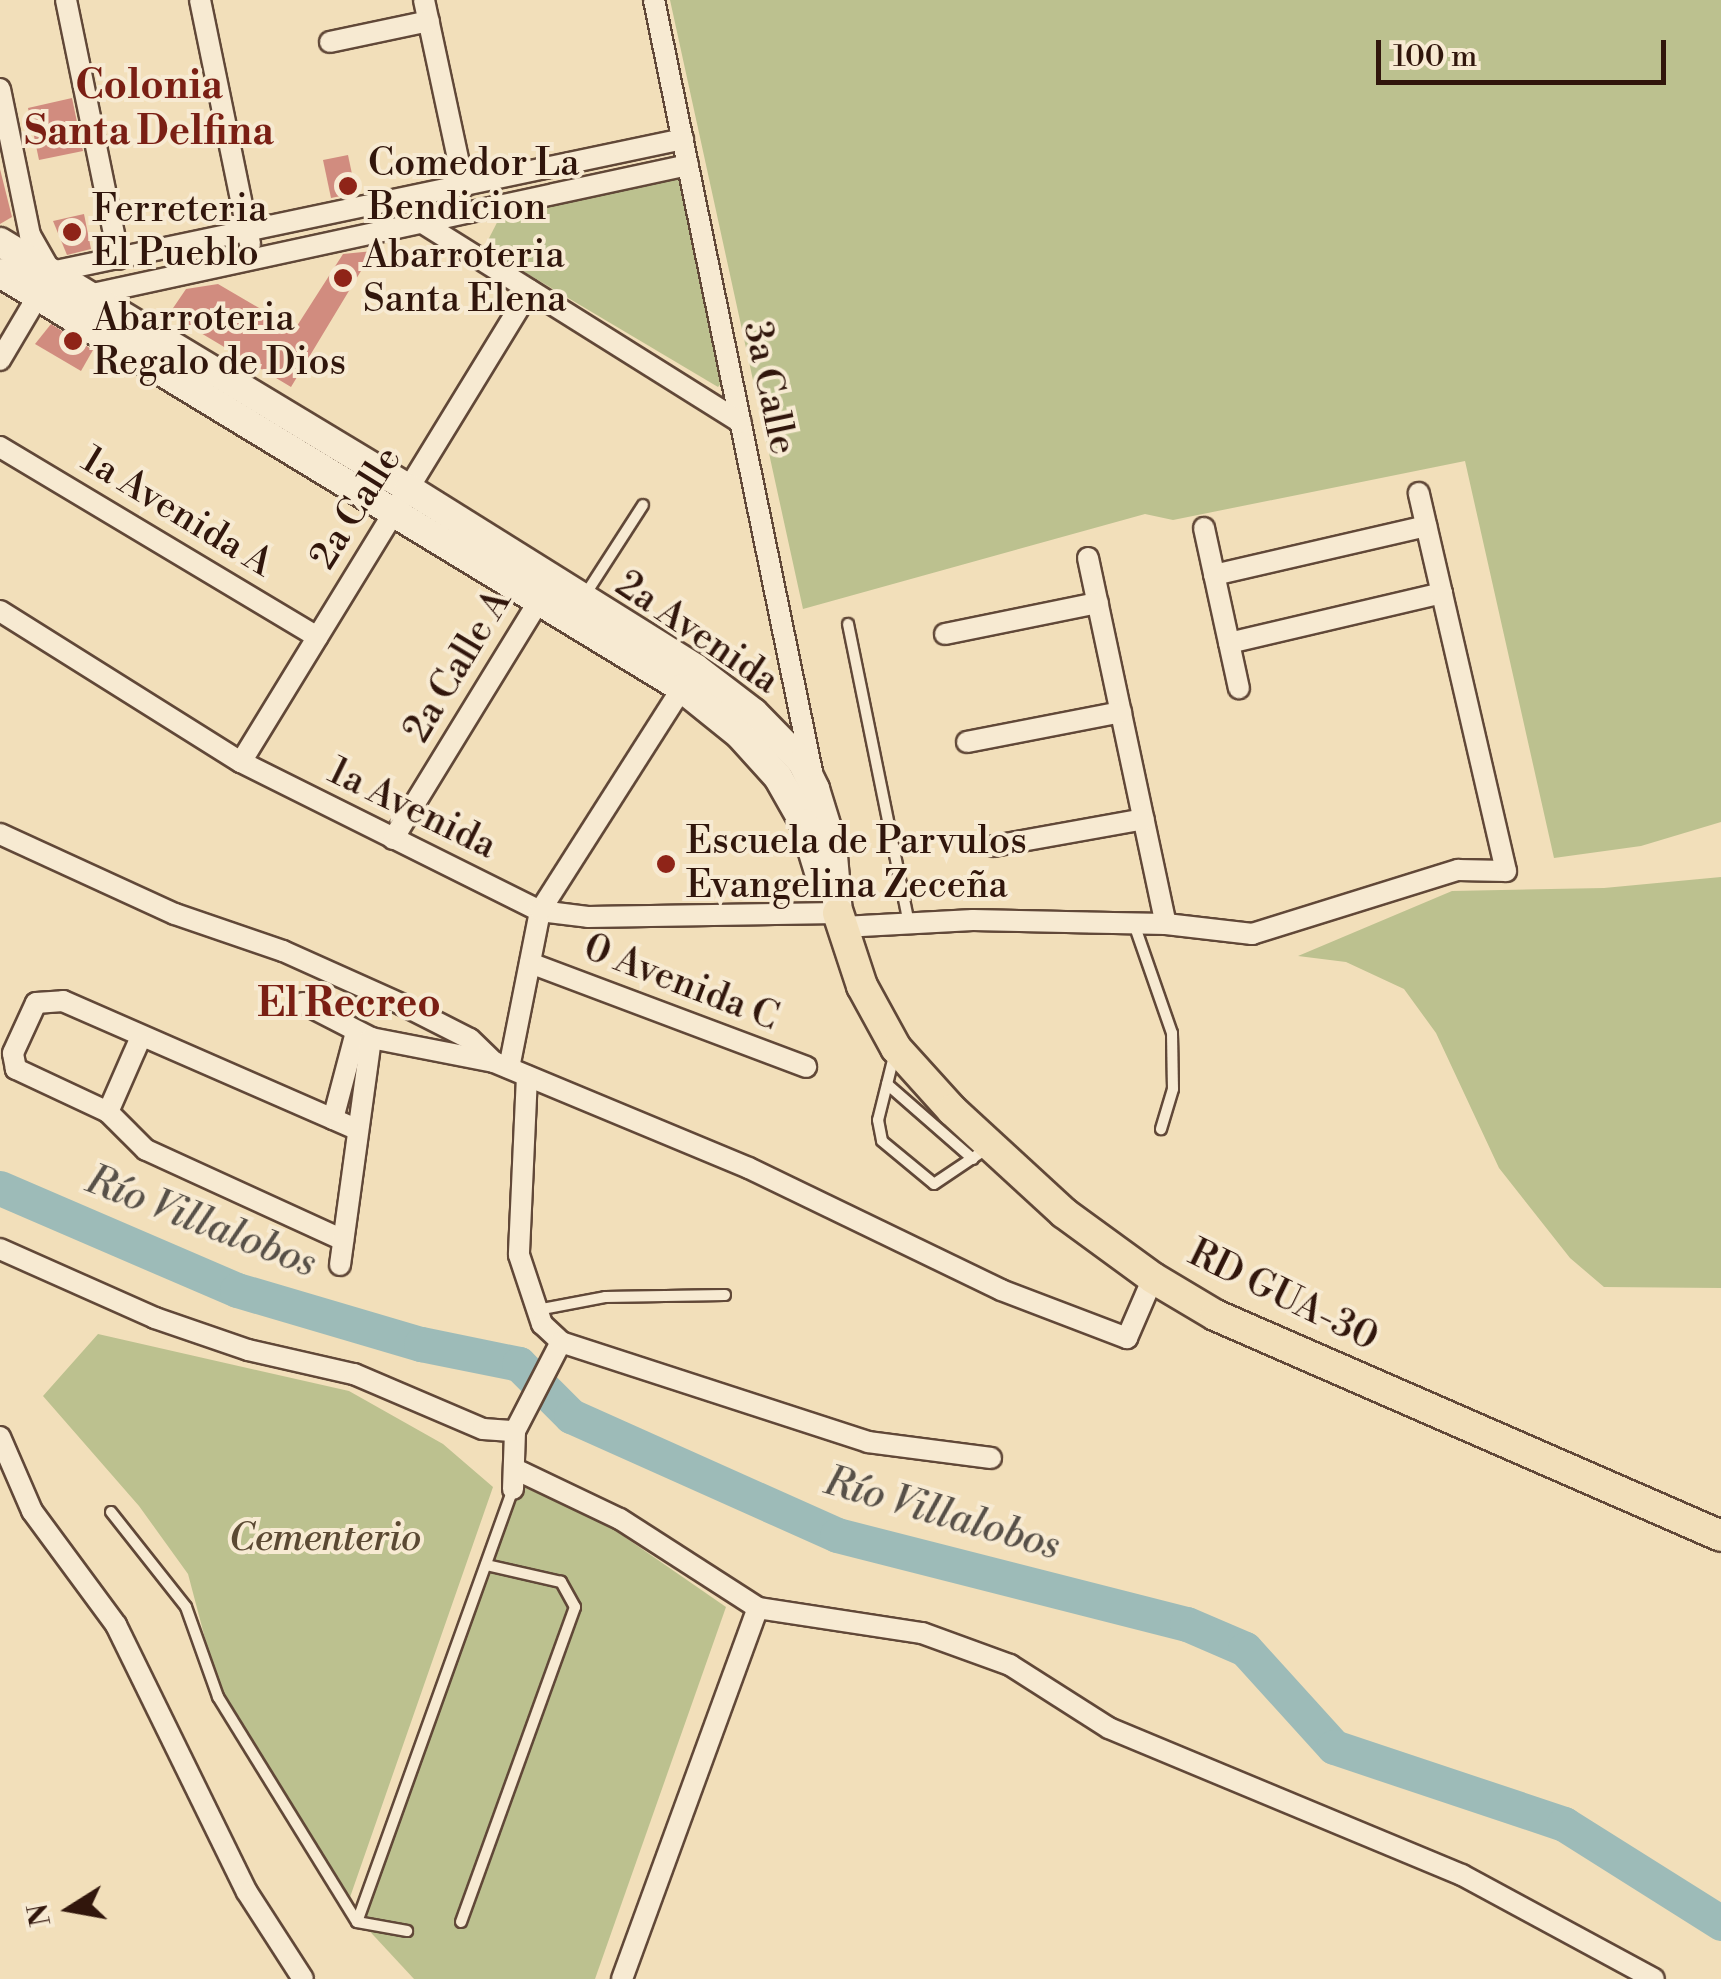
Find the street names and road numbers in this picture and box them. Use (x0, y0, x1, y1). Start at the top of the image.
street label: 3a Calle (733, 317, 805, 459)
street label: 1a Avenida A (73, 437, 281, 587)
street label: 2a Calle (301, 438, 411, 578)
street label: 2a Avenida (607, 562, 787, 704)
street label: 2a Calle A (395, 582, 521, 750)
street label: 1a Avenida (321, 749, 503, 869)
street label: 0 Avenida C (577, 925, 785, 1041)
street label: RD GUA-30 (1181, 1231, 1385, 1361)

